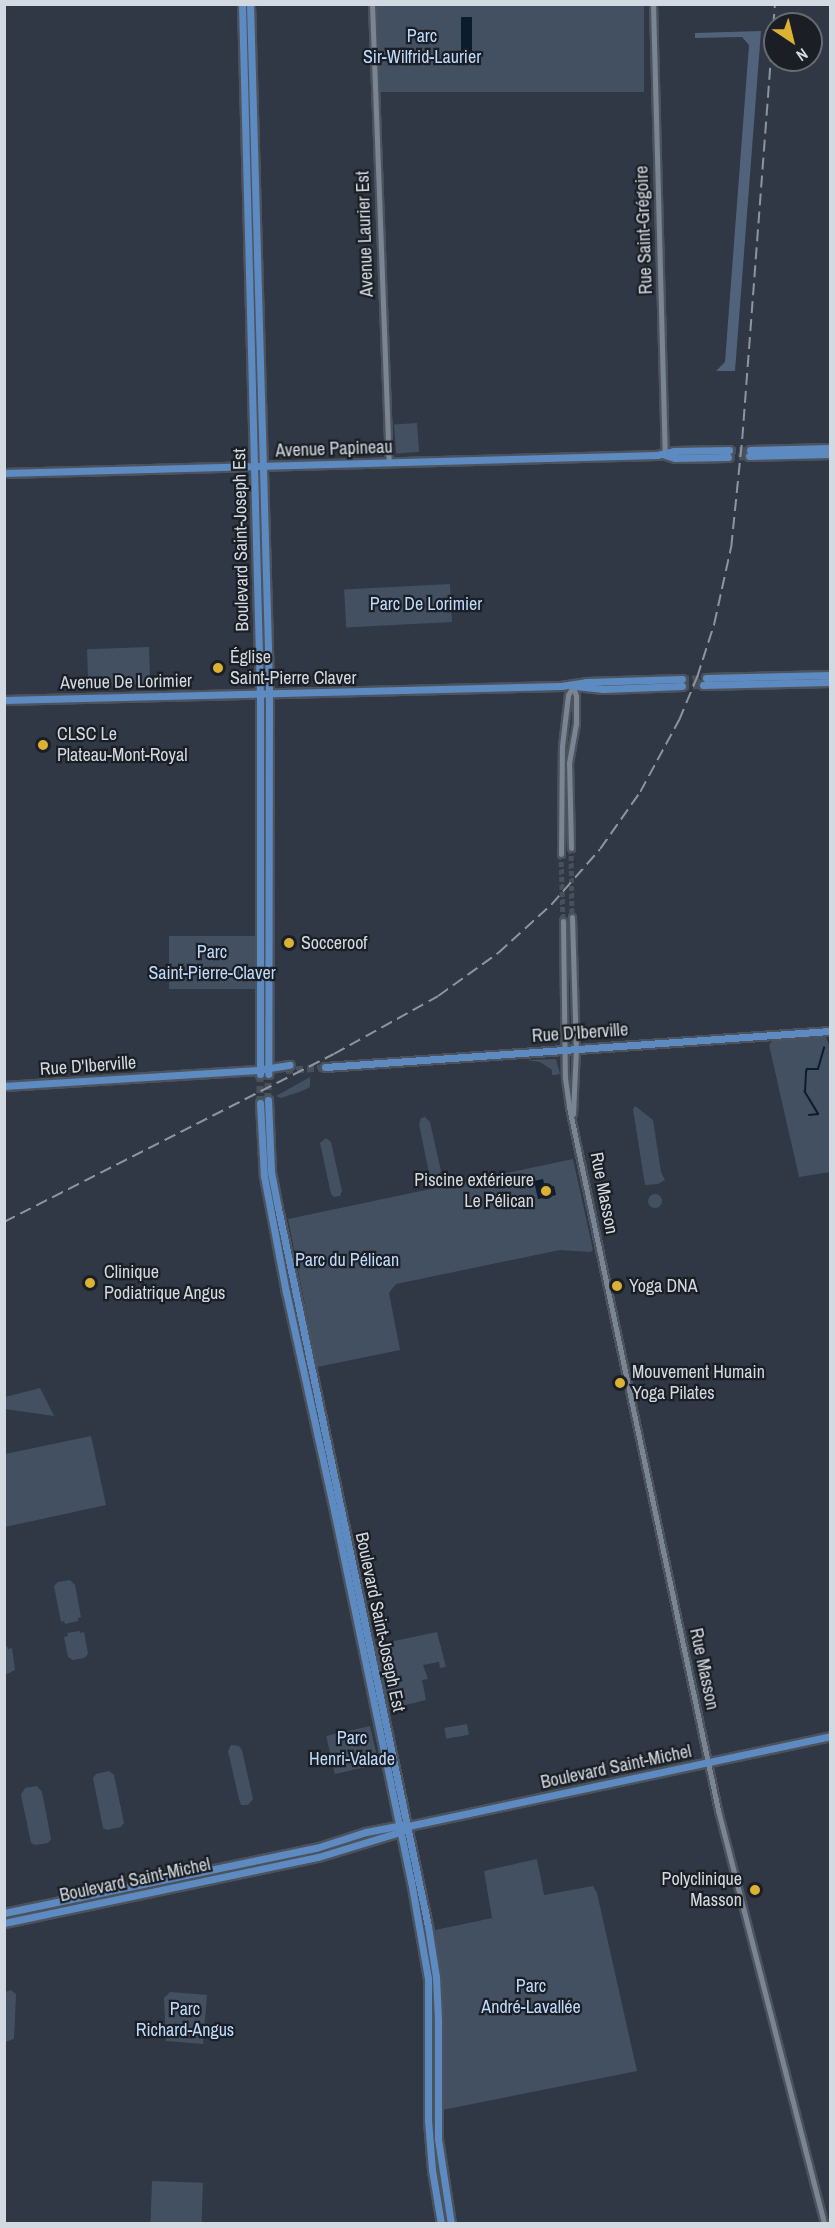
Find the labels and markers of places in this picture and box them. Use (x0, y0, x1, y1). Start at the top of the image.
place label: Église Saint-Pierre Claver (230, 647, 356, 690)
marker: Église Saint-Pierre Claver (211, 661, 225, 675)
place label: CLSC Le Plateau-Mont-Royal (57, 724, 187, 766)
marker: CLSC Le Plateau-Mont-Royal (34, 736, 52, 754)
place label: Socceroof (301, 932, 367, 954)
marker: Socceroof (282, 936, 296, 950)
place label: Piscine extérieure Le Pélican (414, 1170, 534, 1212)
marker: Piscine extérieure Le Pélican (539, 1184, 553, 1198)
place label: Clinique Podiatrique Angus (104, 1262, 226, 1304)
marker: Clinique Podiatrique Angus (81, 1274, 99, 1292)
place label: Yoga DNA (629, 1275, 698, 1297)
marker: Yoga DNA (610, 1279, 624, 1293)
place label: Mouvement Humain Yoga Pilates (632, 1362, 765, 1404)
marker: Mouvement Humain Yoga Pilates (613, 1376, 627, 1390)
place label: Polyclinique Masson (662, 1869, 742, 1912)
marker: Polyclinique Masson (746, 1881, 764, 1899)

